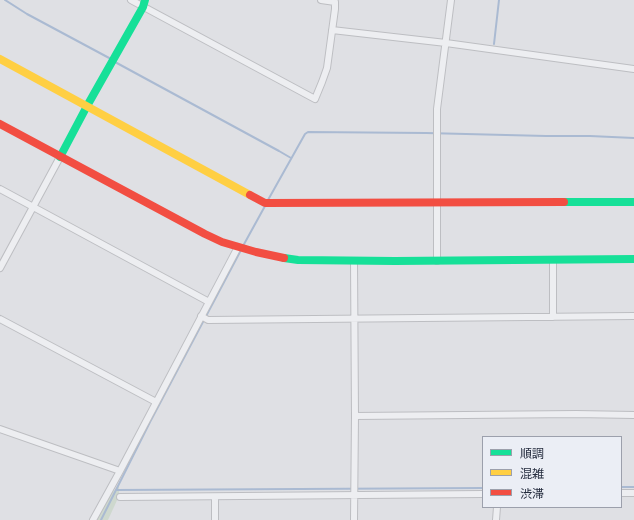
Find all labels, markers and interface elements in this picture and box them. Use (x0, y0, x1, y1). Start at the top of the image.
legend (482, 436, 622, 508)
text: 順調 (520, 446, 544, 460)
text: 混雑 (520, 466, 544, 480)
text: 渋滞 (520, 486, 544, 500)

